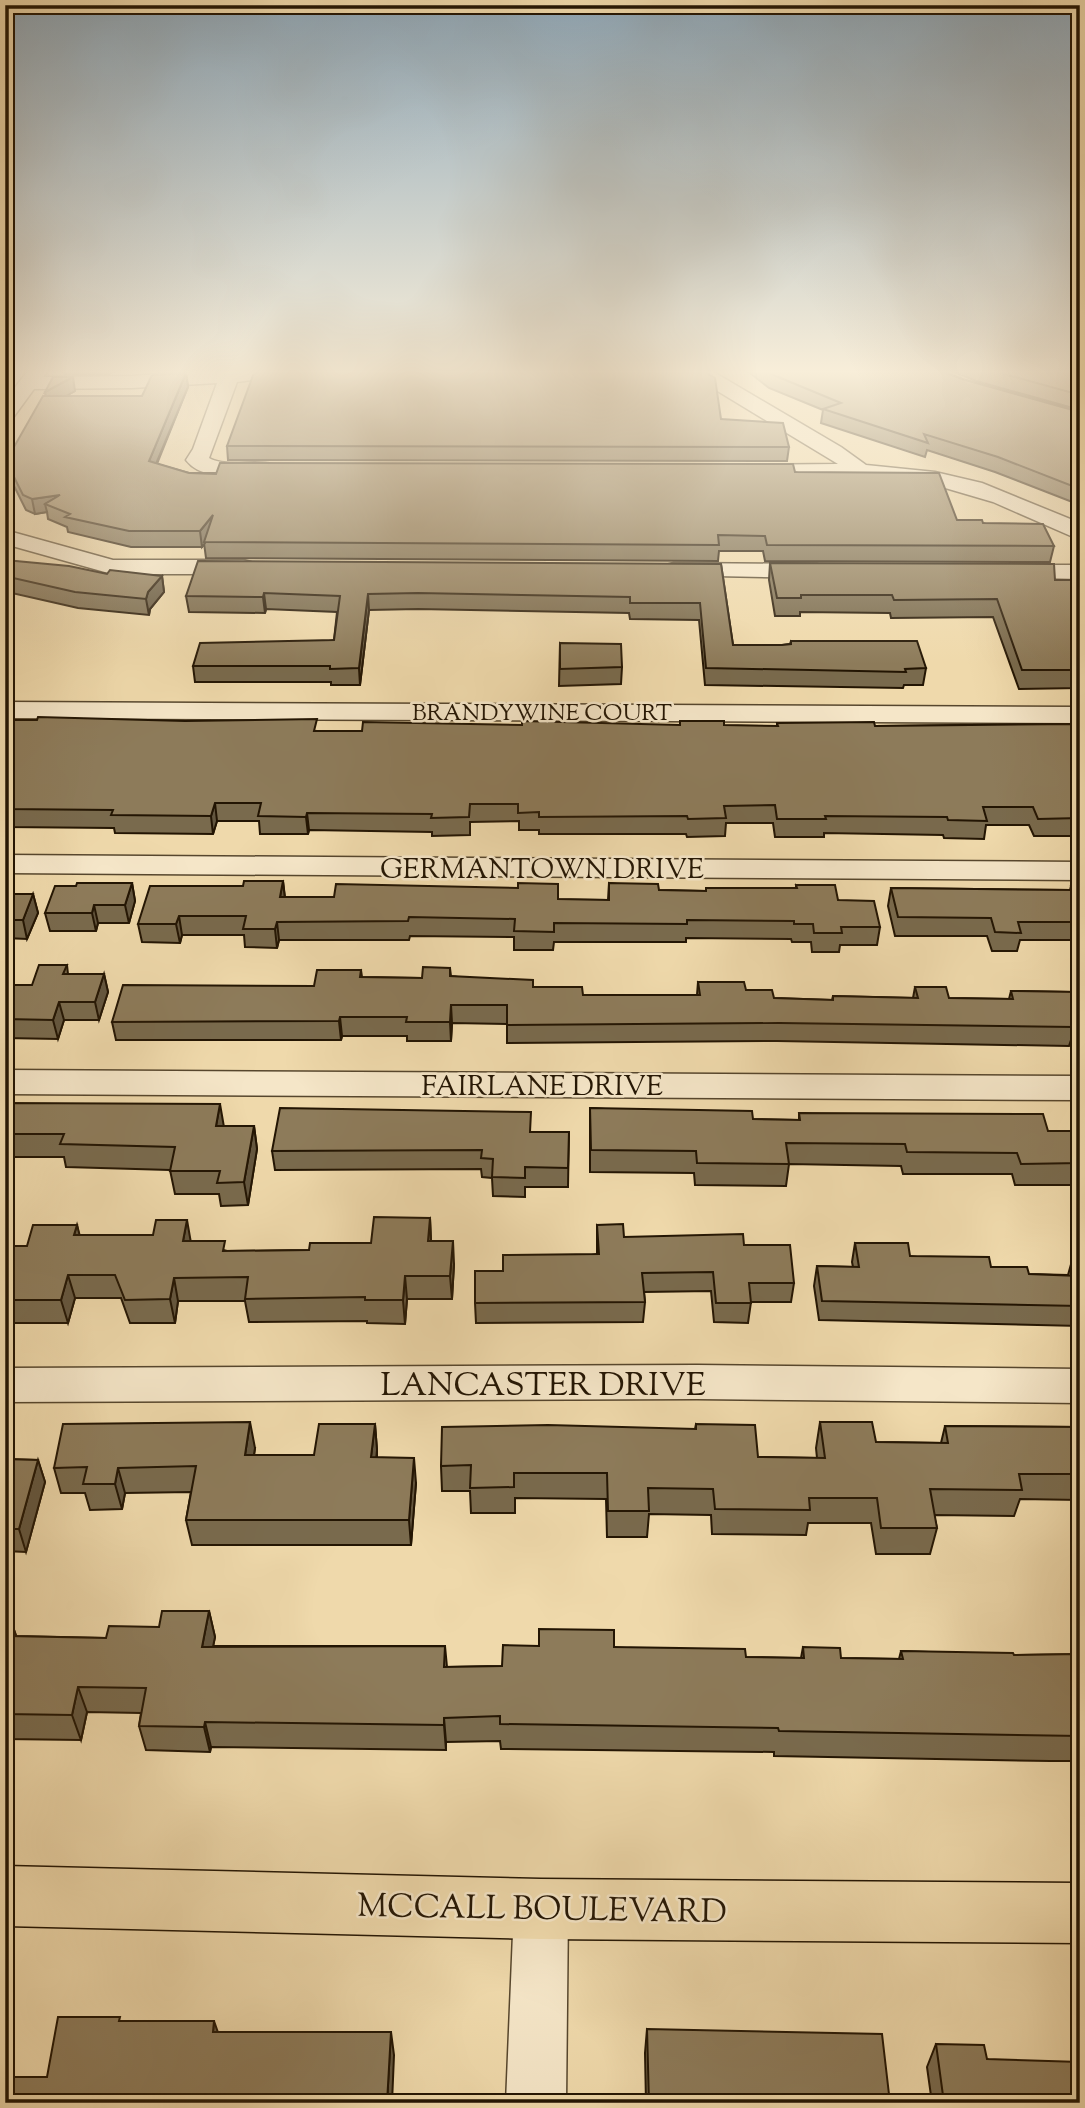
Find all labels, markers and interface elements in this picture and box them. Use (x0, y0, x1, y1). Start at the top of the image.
street label: BRANDYWINE COURT (412, 698, 672, 731)
street label: GERMANTOWN DRIVE (380, 851, 704, 891)
street label: FAIRLANE DRIVE (421, 1068, 663, 1108)
street label: LANCASTER DRIVE (380, 1363, 706, 1411)
street label: MCCALL BOULEVARD (357, 1884, 727, 1938)

